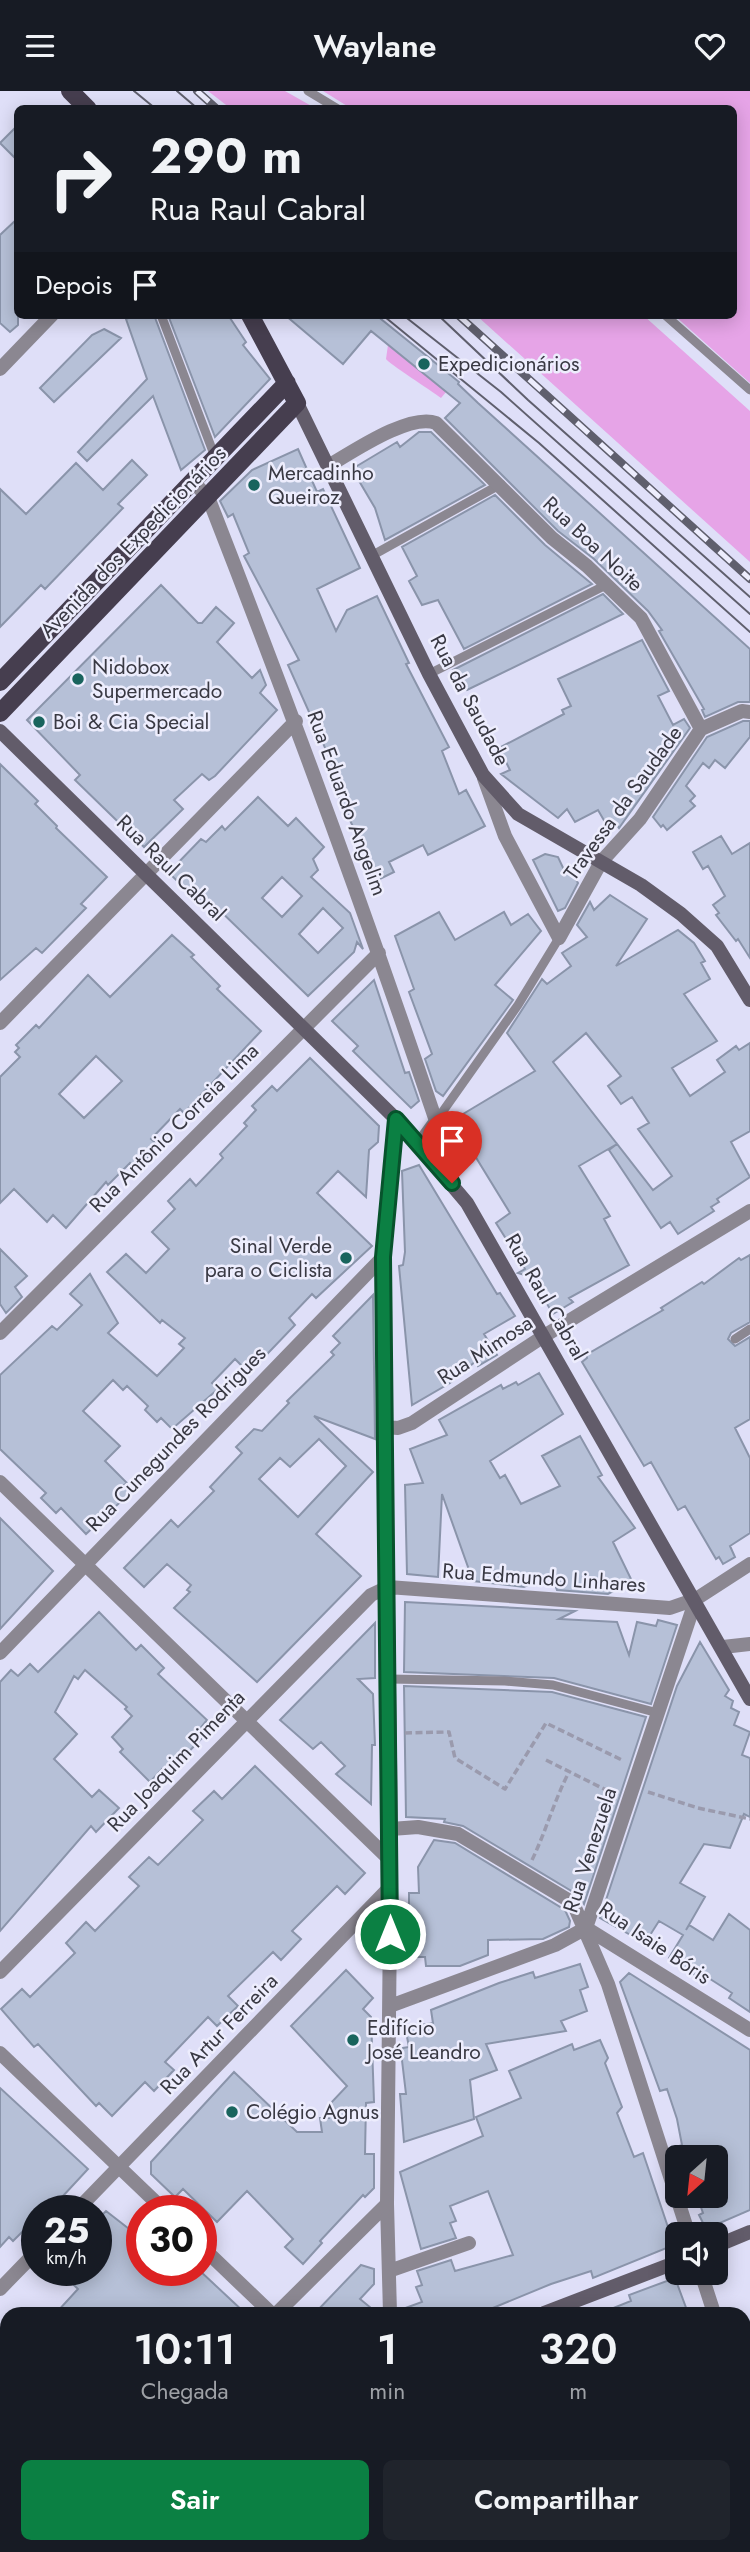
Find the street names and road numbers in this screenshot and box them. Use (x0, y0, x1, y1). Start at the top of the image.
street label: Avenida dos Expedicionários (33, 439, 233, 645)
street label: Rua Boa Noite (536, 489, 650, 599)
street label: Rua da Saudade (423, 629, 517, 771)
street label: Rua Eduardo Angelim (300, 706, 394, 900)
street label: Travessa da Saudade (557, 720, 689, 886)
street label: Rua Raul Cabral (110, 808, 232, 928)
street label: Rua Antônio Correia Lima (82, 1036, 266, 1220)
street label: Rua Raul Cabral (498, 1228, 594, 1366)
street label: Rua Mimosa (432, 1308, 538, 1392)
street label: Rua Cunegundes Rodrigues (79, 1339, 273, 1539)
street label: Rua Edmundo Linhares (441, 1556, 647, 1600)
street label: Rua Joaquim Pimenta (100, 1683, 252, 1839)
street label: Rua Venezuela (556, 1784, 624, 1916)
street label: Rua Isaie Bóris (593, 1894, 717, 1992)
street label: Rua Artur Ferreira (153, 1967, 285, 2101)

